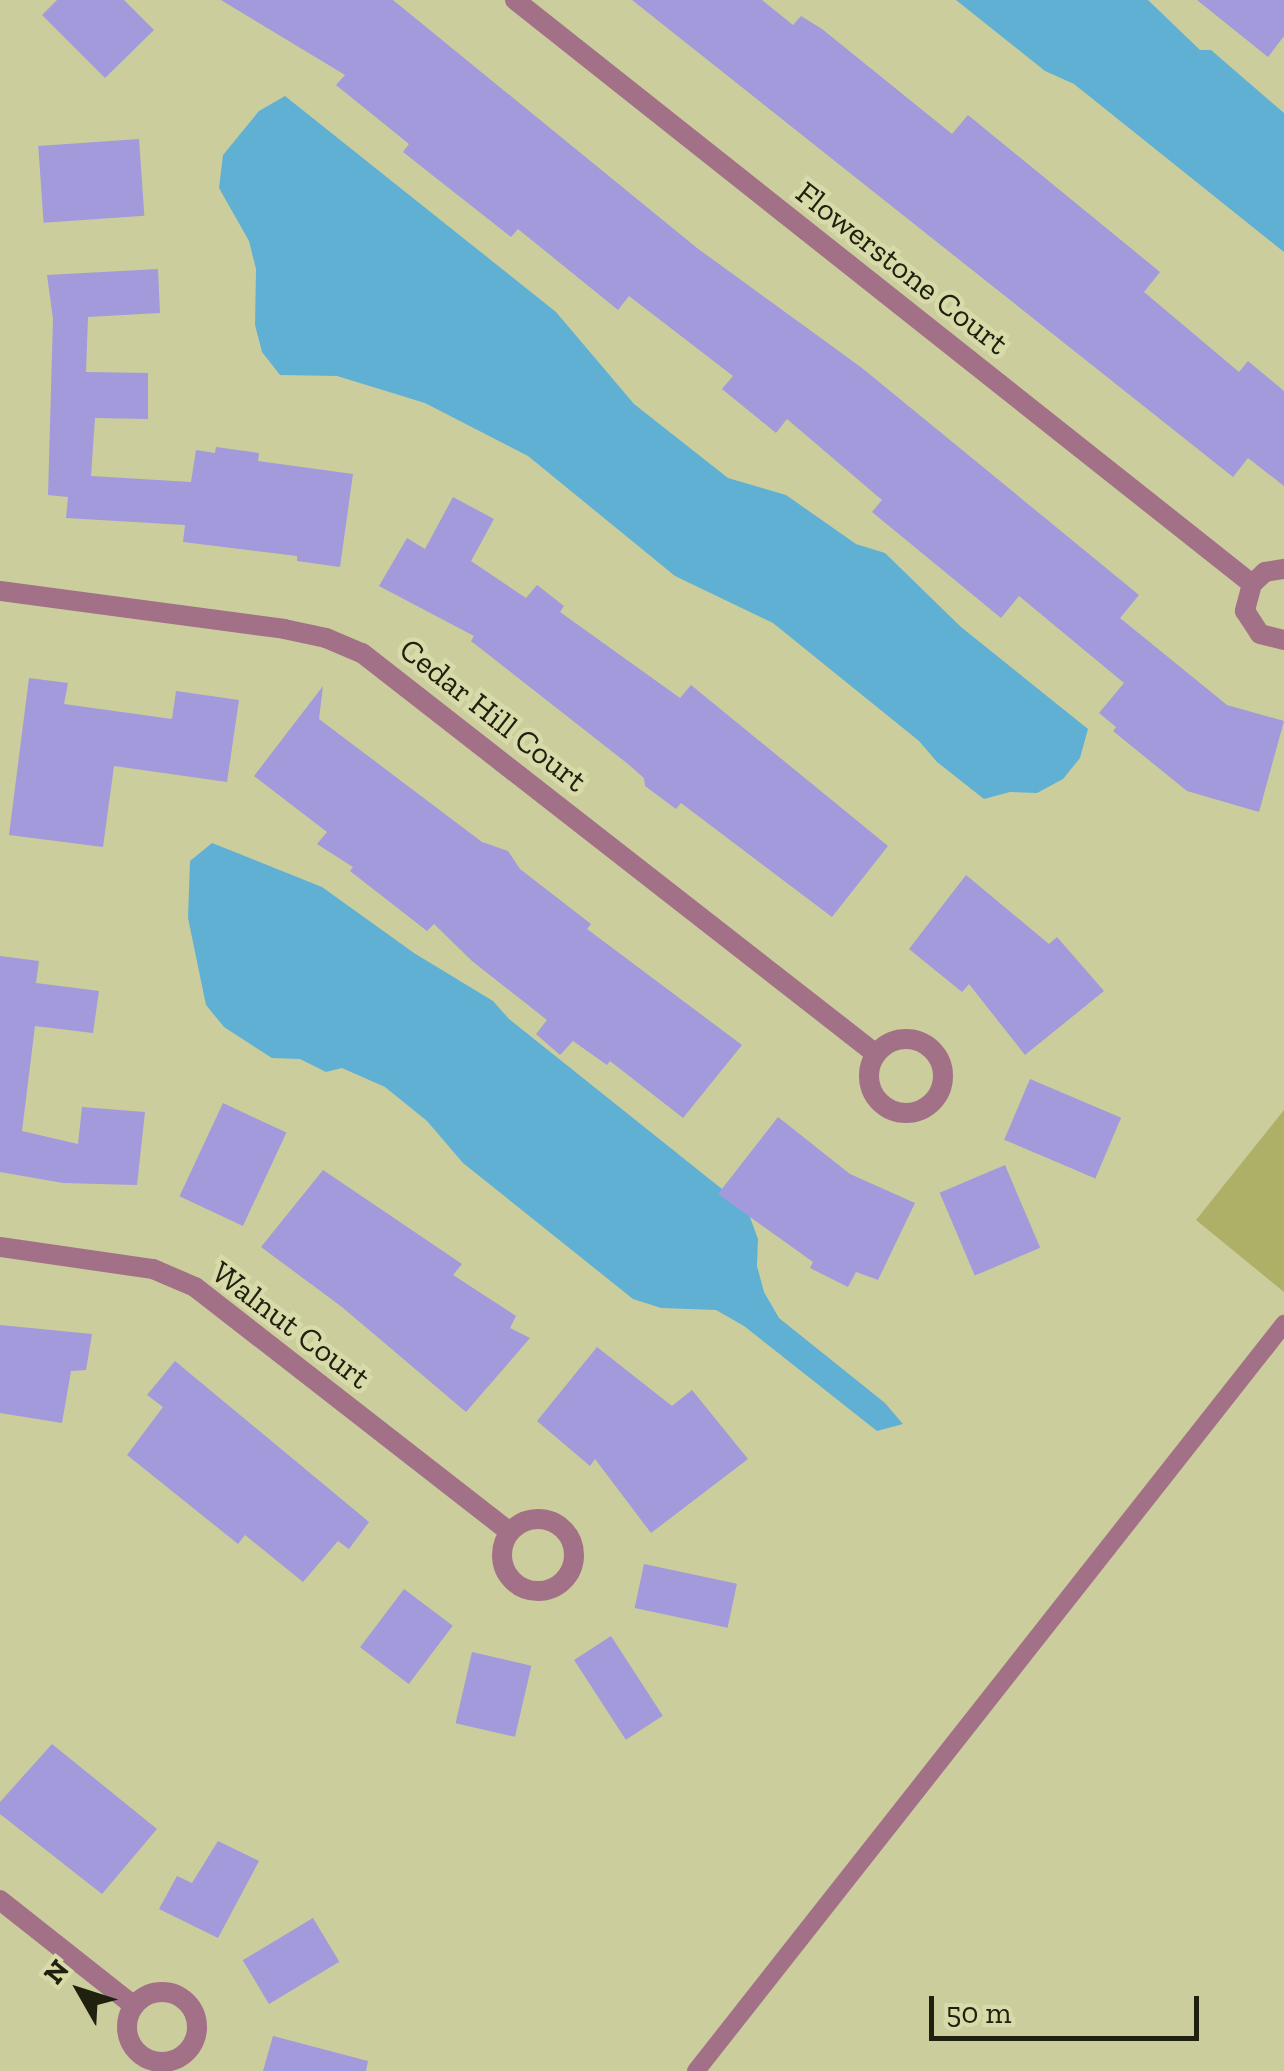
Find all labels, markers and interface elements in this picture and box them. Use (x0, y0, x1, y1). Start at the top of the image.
street label: Flowerstone Court (788, 173, 1016, 363)
street label: Cedar Hill Court (392, 630, 594, 800)
street label: Walnut Court (204, 1253, 378, 1397)
north arrow (30, 1941, 130, 2041)
text: N (37, 1953, 76, 1990)
scale bar (934, 1976, 1204, 2038)
text: 50 m (946, 1995, 1011, 2031)

